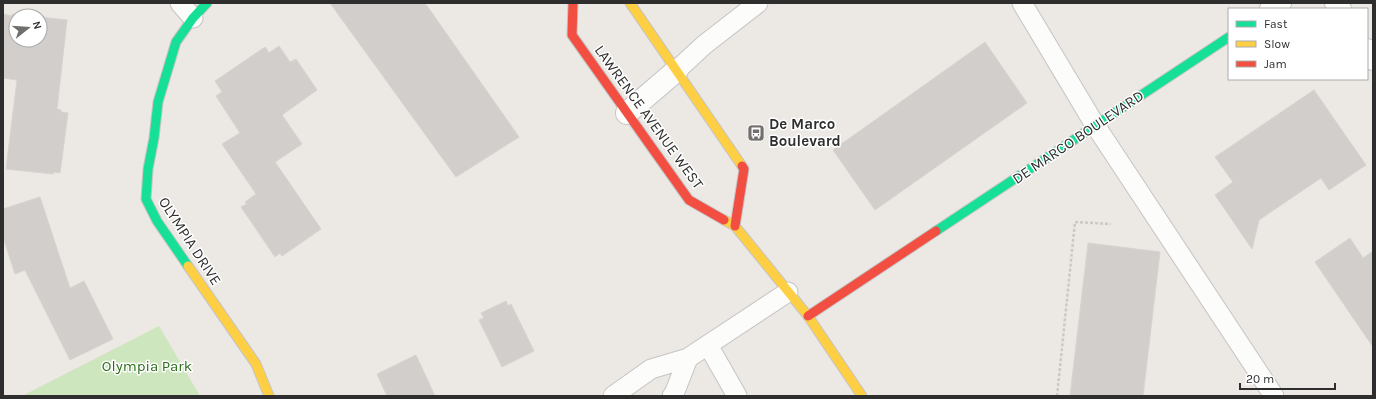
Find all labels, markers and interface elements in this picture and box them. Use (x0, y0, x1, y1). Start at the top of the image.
north arrow (8, 8, 48, 48)
legend (1228, 8, 1368, 80)
text: Fast (1264, 17, 1288, 31)
text: N (30, 20, 44, 31)
text: Slow (1264, 37, 1290, 51)
street label: LAWRENCE AVENUE WEST (591, 42, 707, 193)
text: Jam (1264, 57, 1287, 71)
street label: DE MARCO BOULEVARD (1009, 86, 1147, 188)
place label: De Marco Boulevard (769, 115, 841, 150)
bus stop icon: De Marco Boulevard (746, 123, 766, 143)
street label: OLYMPIA DRIVE (155, 194, 225, 288)
park label: Olympia Park (102, 357, 192, 375)
scale bar (1240, 365, 1335, 391)
text: 20 m (1246, 372, 1274, 386)

